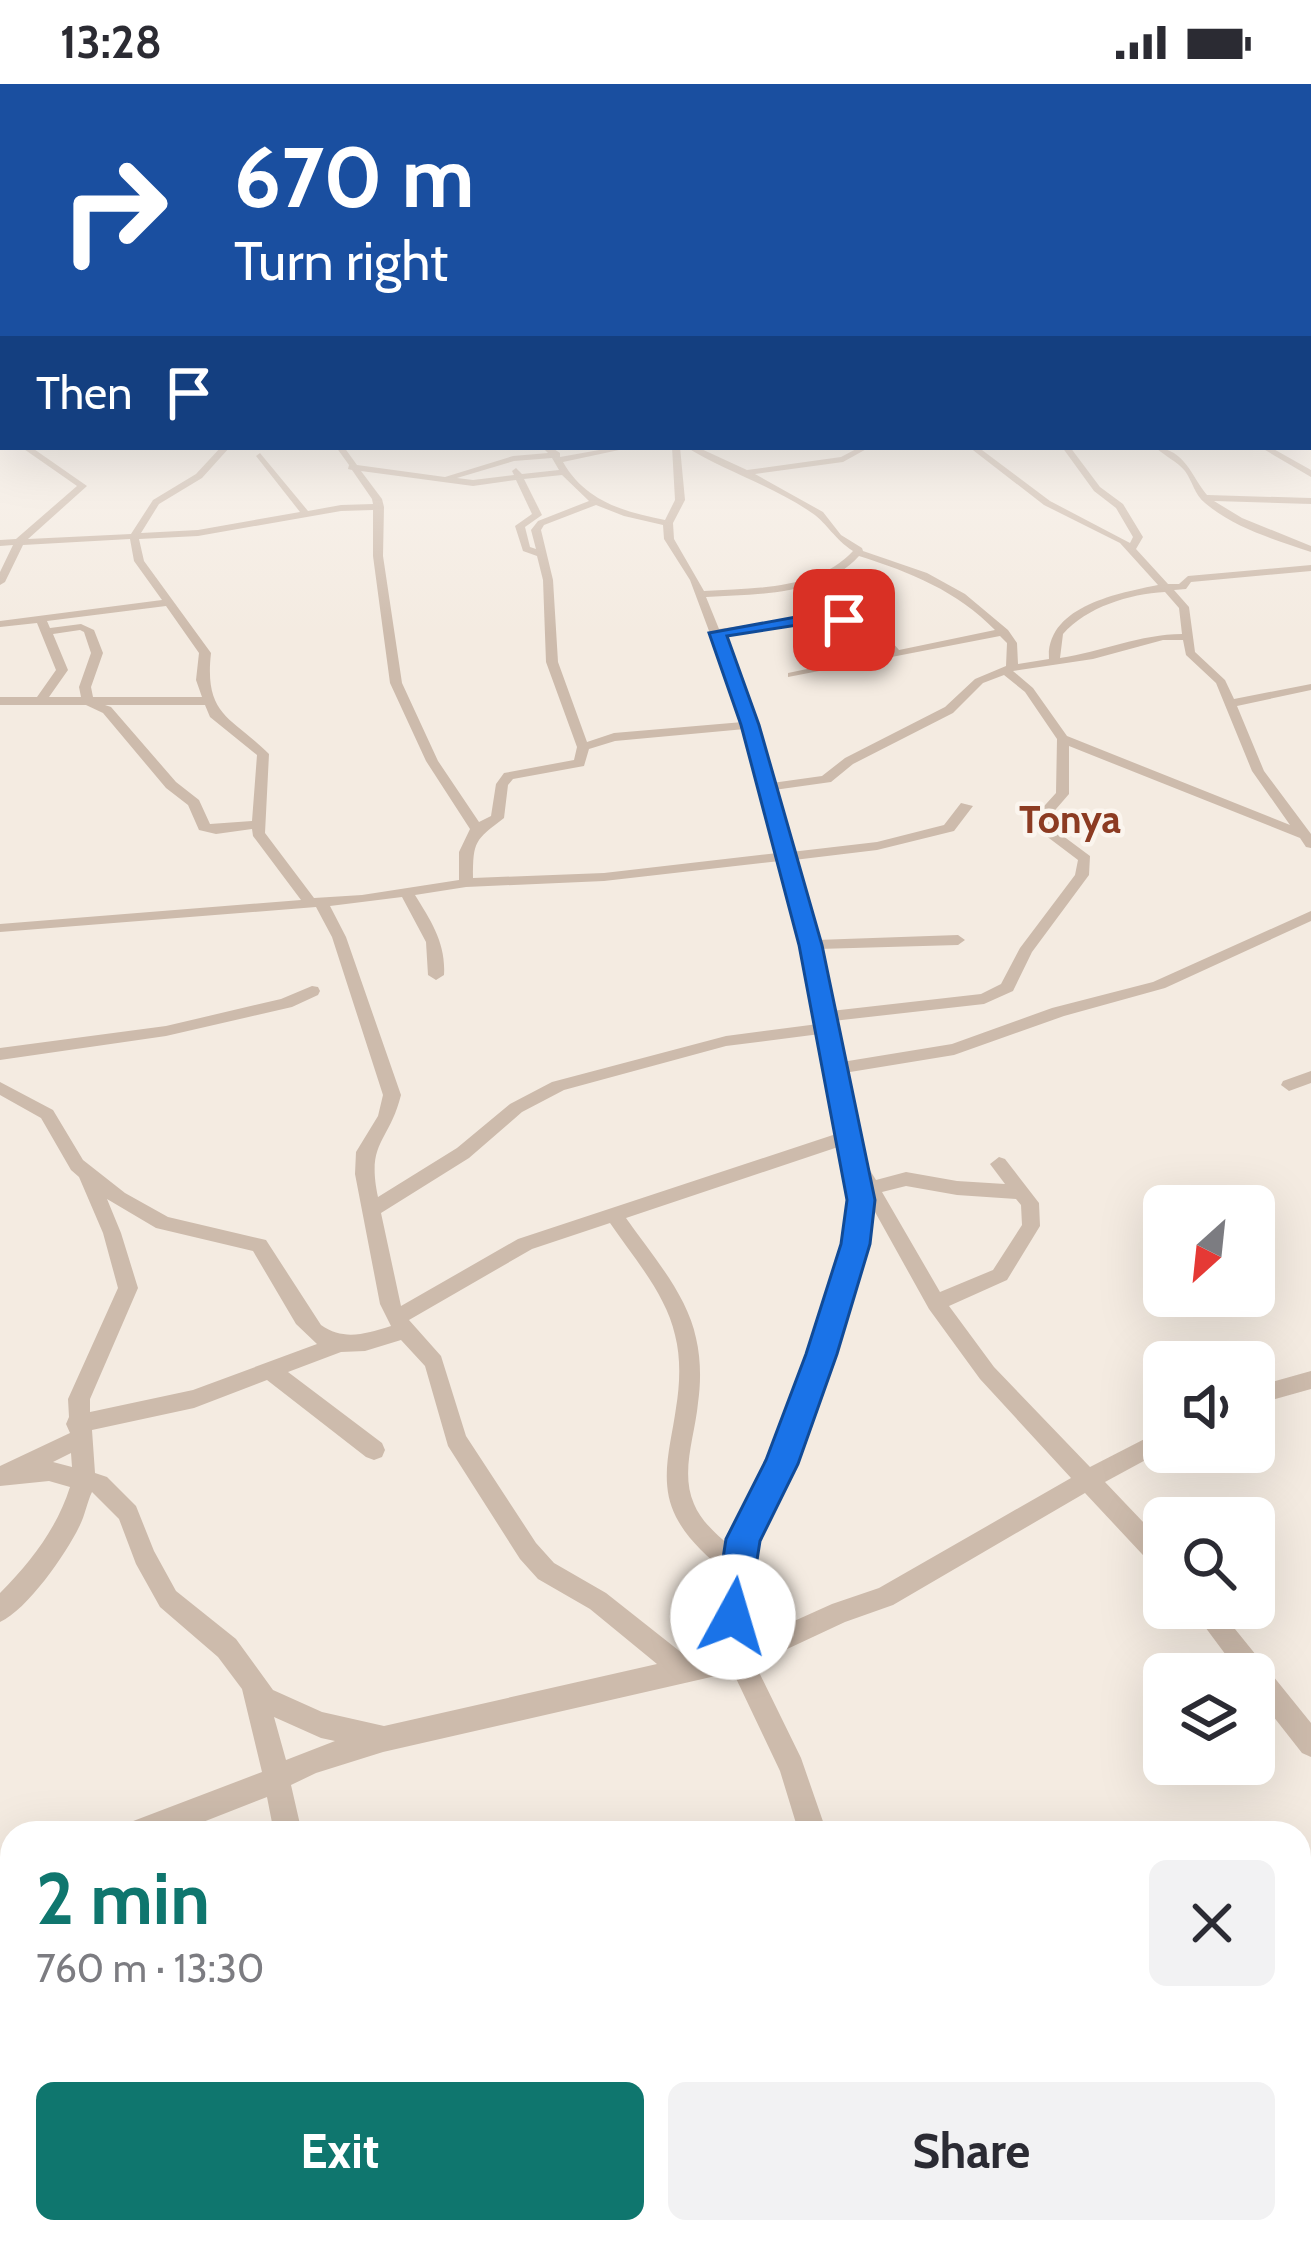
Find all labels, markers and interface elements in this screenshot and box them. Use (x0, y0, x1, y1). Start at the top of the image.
text: 13:28 (60, 15, 162, 69)
text: 670 m (234, 126, 475, 228)
icon: right (36, 132, 192, 288)
text: Turn right (234, 228, 448, 294)
icon: arrive (156, 360, 222, 426)
text: Then (36, 366, 132, 420)
pin (793, 569, 895, 671)
icon: arrive (811, 587, 877, 653)
district label: Tonya (1019, 795, 1121, 843)
north arrow (1143, 1185, 1275, 1317)
map controls (1143, 1185, 1275, 1785)
button: sound (1143, 1341, 1275, 1473)
button: search (1143, 1497, 1275, 1629)
position arrow (670, 1554, 796, 1680)
button: layers (1143, 1653, 1275, 1785)
text: 2 min (36, 1855, 210, 1942)
button: close (1149, 1860, 1275, 1986)
text: 760 m · 13:30 (36, 1944, 264, 1992)
button: Exit (36, 2082, 644, 2220)
button: Share (668, 2082, 1275, 2220)

